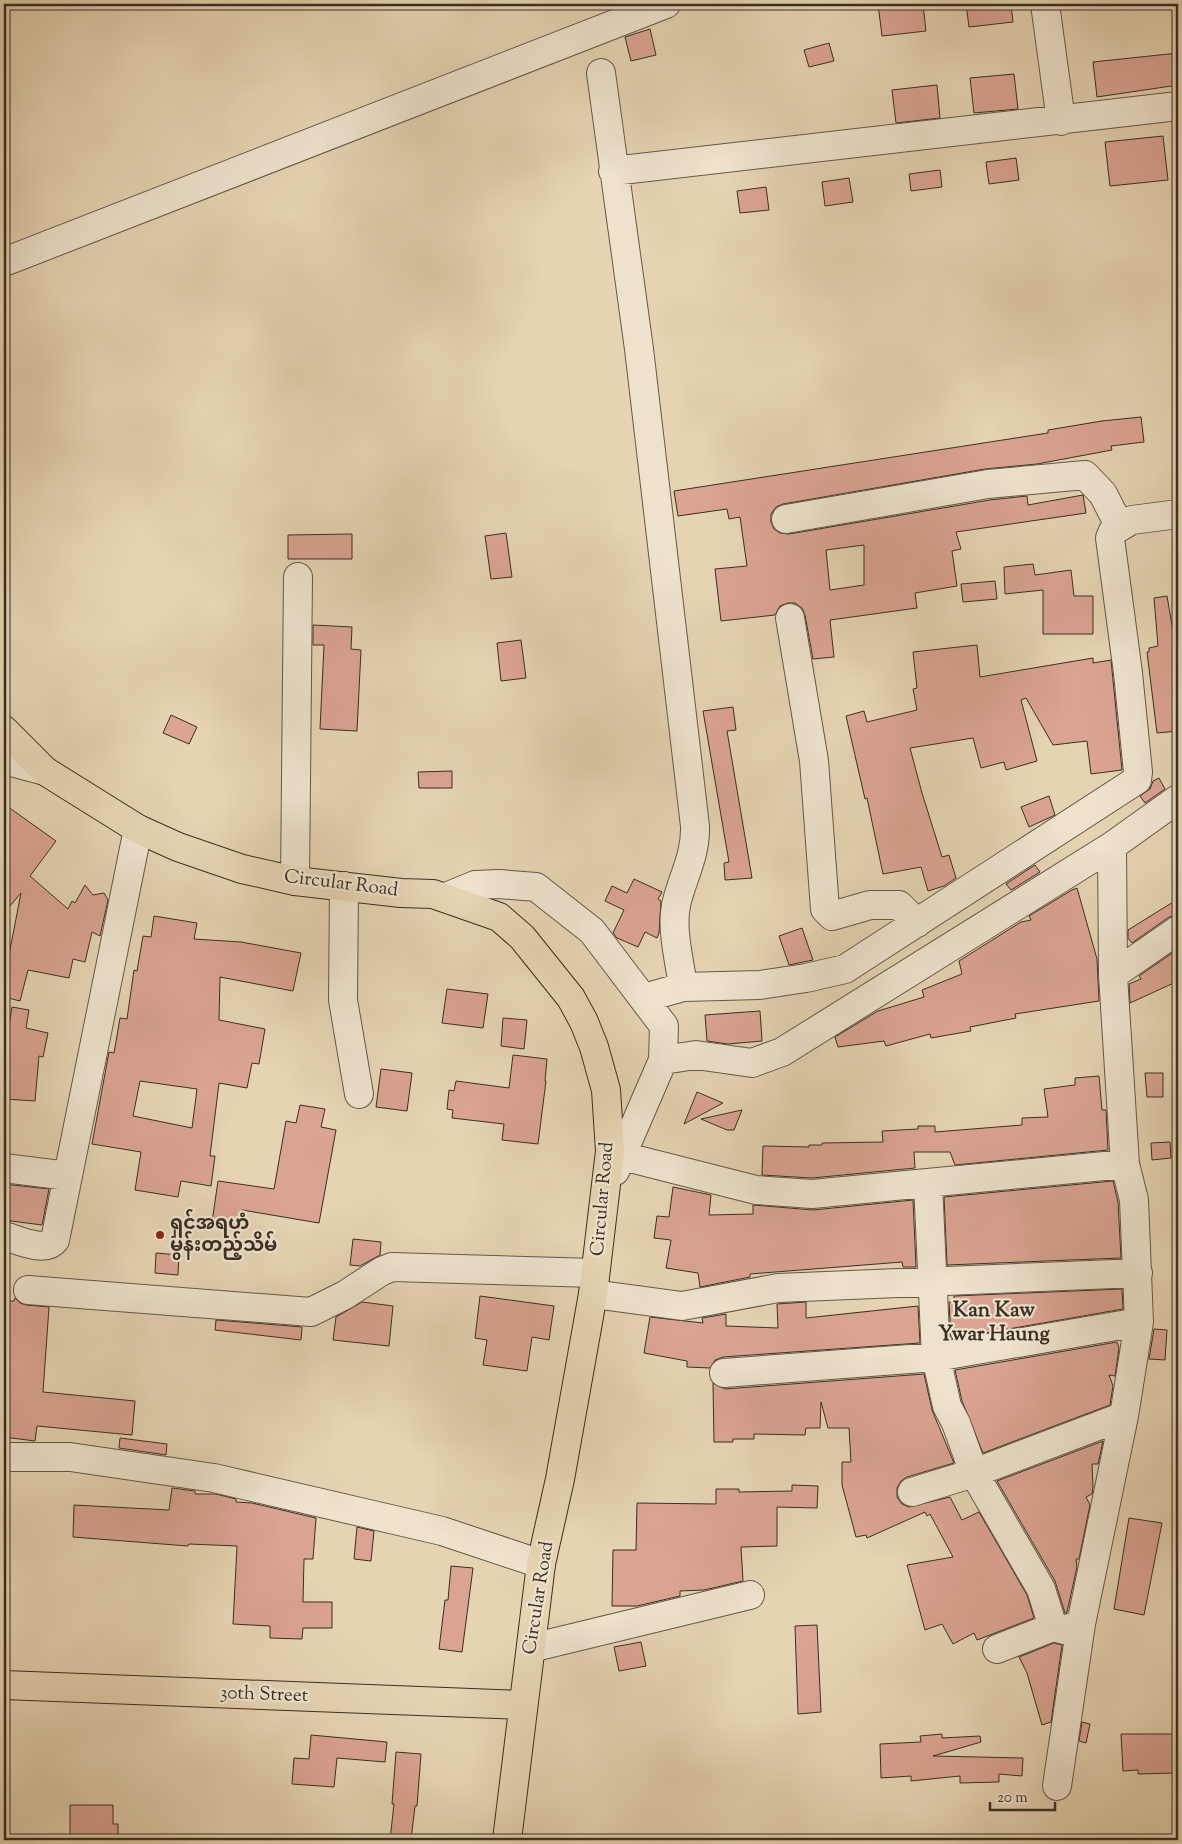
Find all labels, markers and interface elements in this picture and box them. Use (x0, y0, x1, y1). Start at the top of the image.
street label: Circular Road (282, 864, 400, 904)
street label: Circular Road (585, 1140, 621, 1257)
place label: ရှင်အရဟံ မွန်းတည့်သိမ် (170, 1209, 277, 1260)
marker: ရှင်အရဟံ မွန်းတည့်သိမ် (154, 1229, 166, 1241)
district label: Kan Kaw Ywar Haung (938, 1296, 1051, 1350)
street label: Circular Road (517, 1539, 561, 1657)
street label: 30th Street (219, 1680, 309, 1710)
scale bar (990, 1779, 1054, 1811)
text: 20 m (997, 1788, 1028, 1809)

